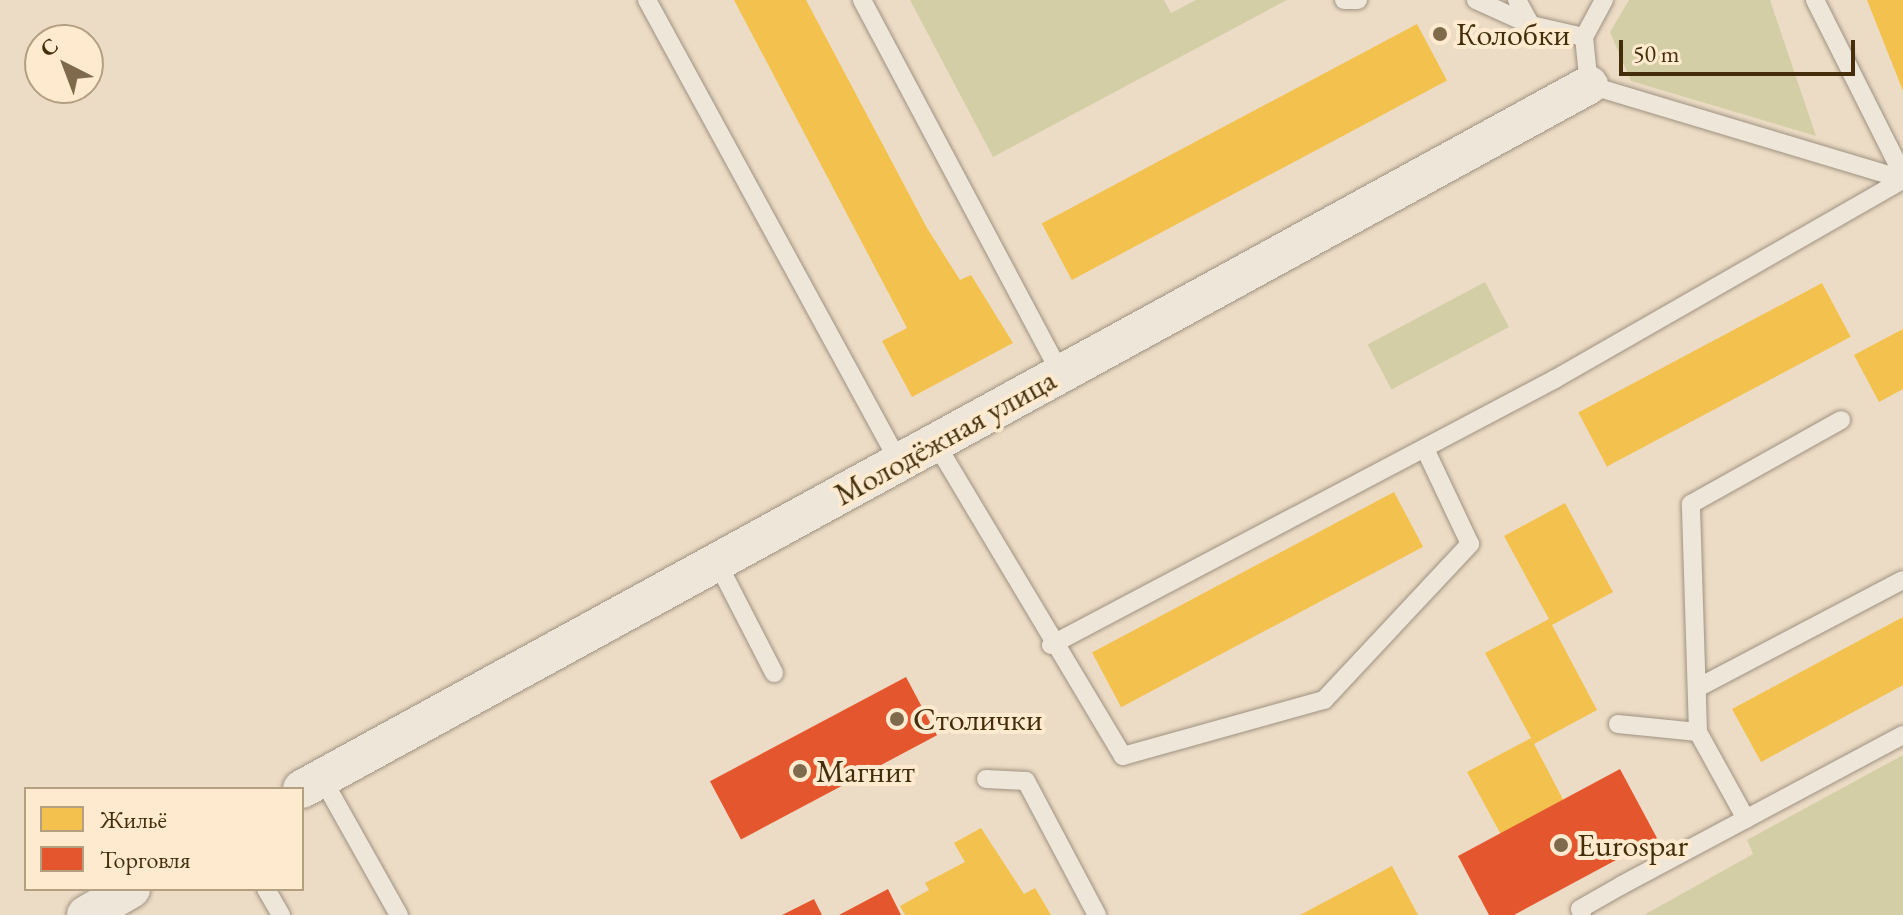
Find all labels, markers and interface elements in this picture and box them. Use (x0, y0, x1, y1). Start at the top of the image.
place label: Колобки (1456, 15, 1570, 53)
north arrow (24, 24, 104, 104)
scale bar (1623, 24, 1859, 74)
marker: Колобки (1431, 25, 1449, 43)
text: С (33, 31, 64, 63)
text: 50 m (1633, 38, 1680, 69)
street label: Молодёжная улица (827, 360, 1063, 514)
place label: Столички (913, 700, 1043, 738)
marker: Столички (888, 710, 906, 728)
place label: Магнит (816, 752, 915, 790)
marker: Магнит (791, 762, 809, 780)
legend (24, 787, 304, 891)
text: Жильё (100, 804, 167, 835)
place label: Eurospar (1577, 826, 1688, 864)
marker: Eurospar (1552, 836, 1570, 854)
text: Торговля (100, 844, 190, 875)

